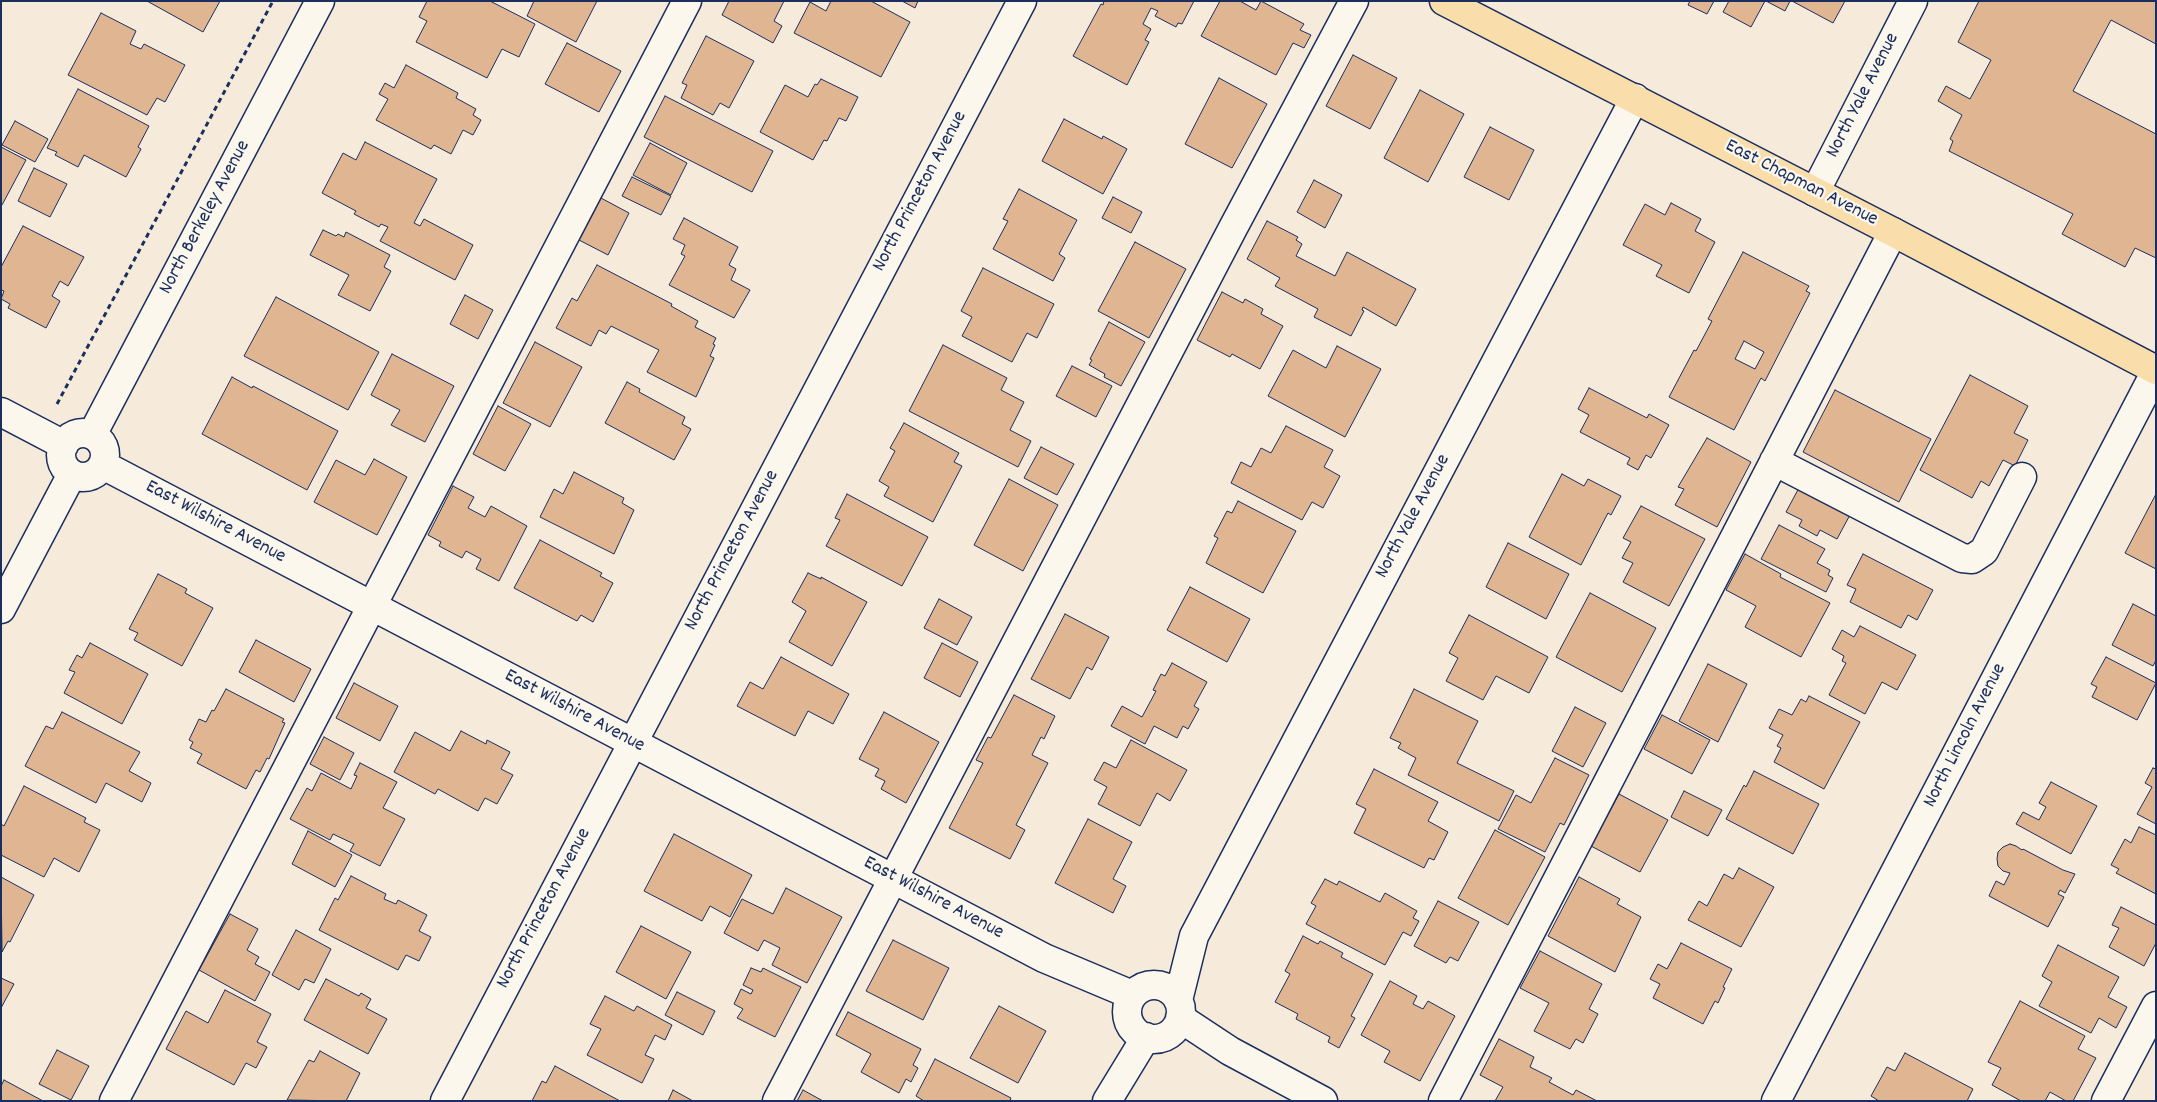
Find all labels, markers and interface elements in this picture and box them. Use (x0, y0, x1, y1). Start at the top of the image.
street label: North Yale Avenue (1822, 30, 1906, 162)
street label: North Princeton Avenue (869, 108, 973, 276)
street label: East Chapman Avenue (1721, 135, 1881, 233)
street label: North Berkeley Avenue (155, 137, 257, 299)
street label: North Yale Avenue (1371, 451, 1457, 583)
street label: North Princeton Avenue (681, 467, 785, 635)
street label: East Wilshire Avenue (141, 476, 289, 570)
street label: North Lincoln Avenue (1919, 660, 2013, 812)
street label: East Wilshire Avenue (500, 665, 648, 759)
street label: North Princeton Avenue (493, 825, 597, 993)
street label: East Wilshire Avenue (859, 852, 1007, 946)

